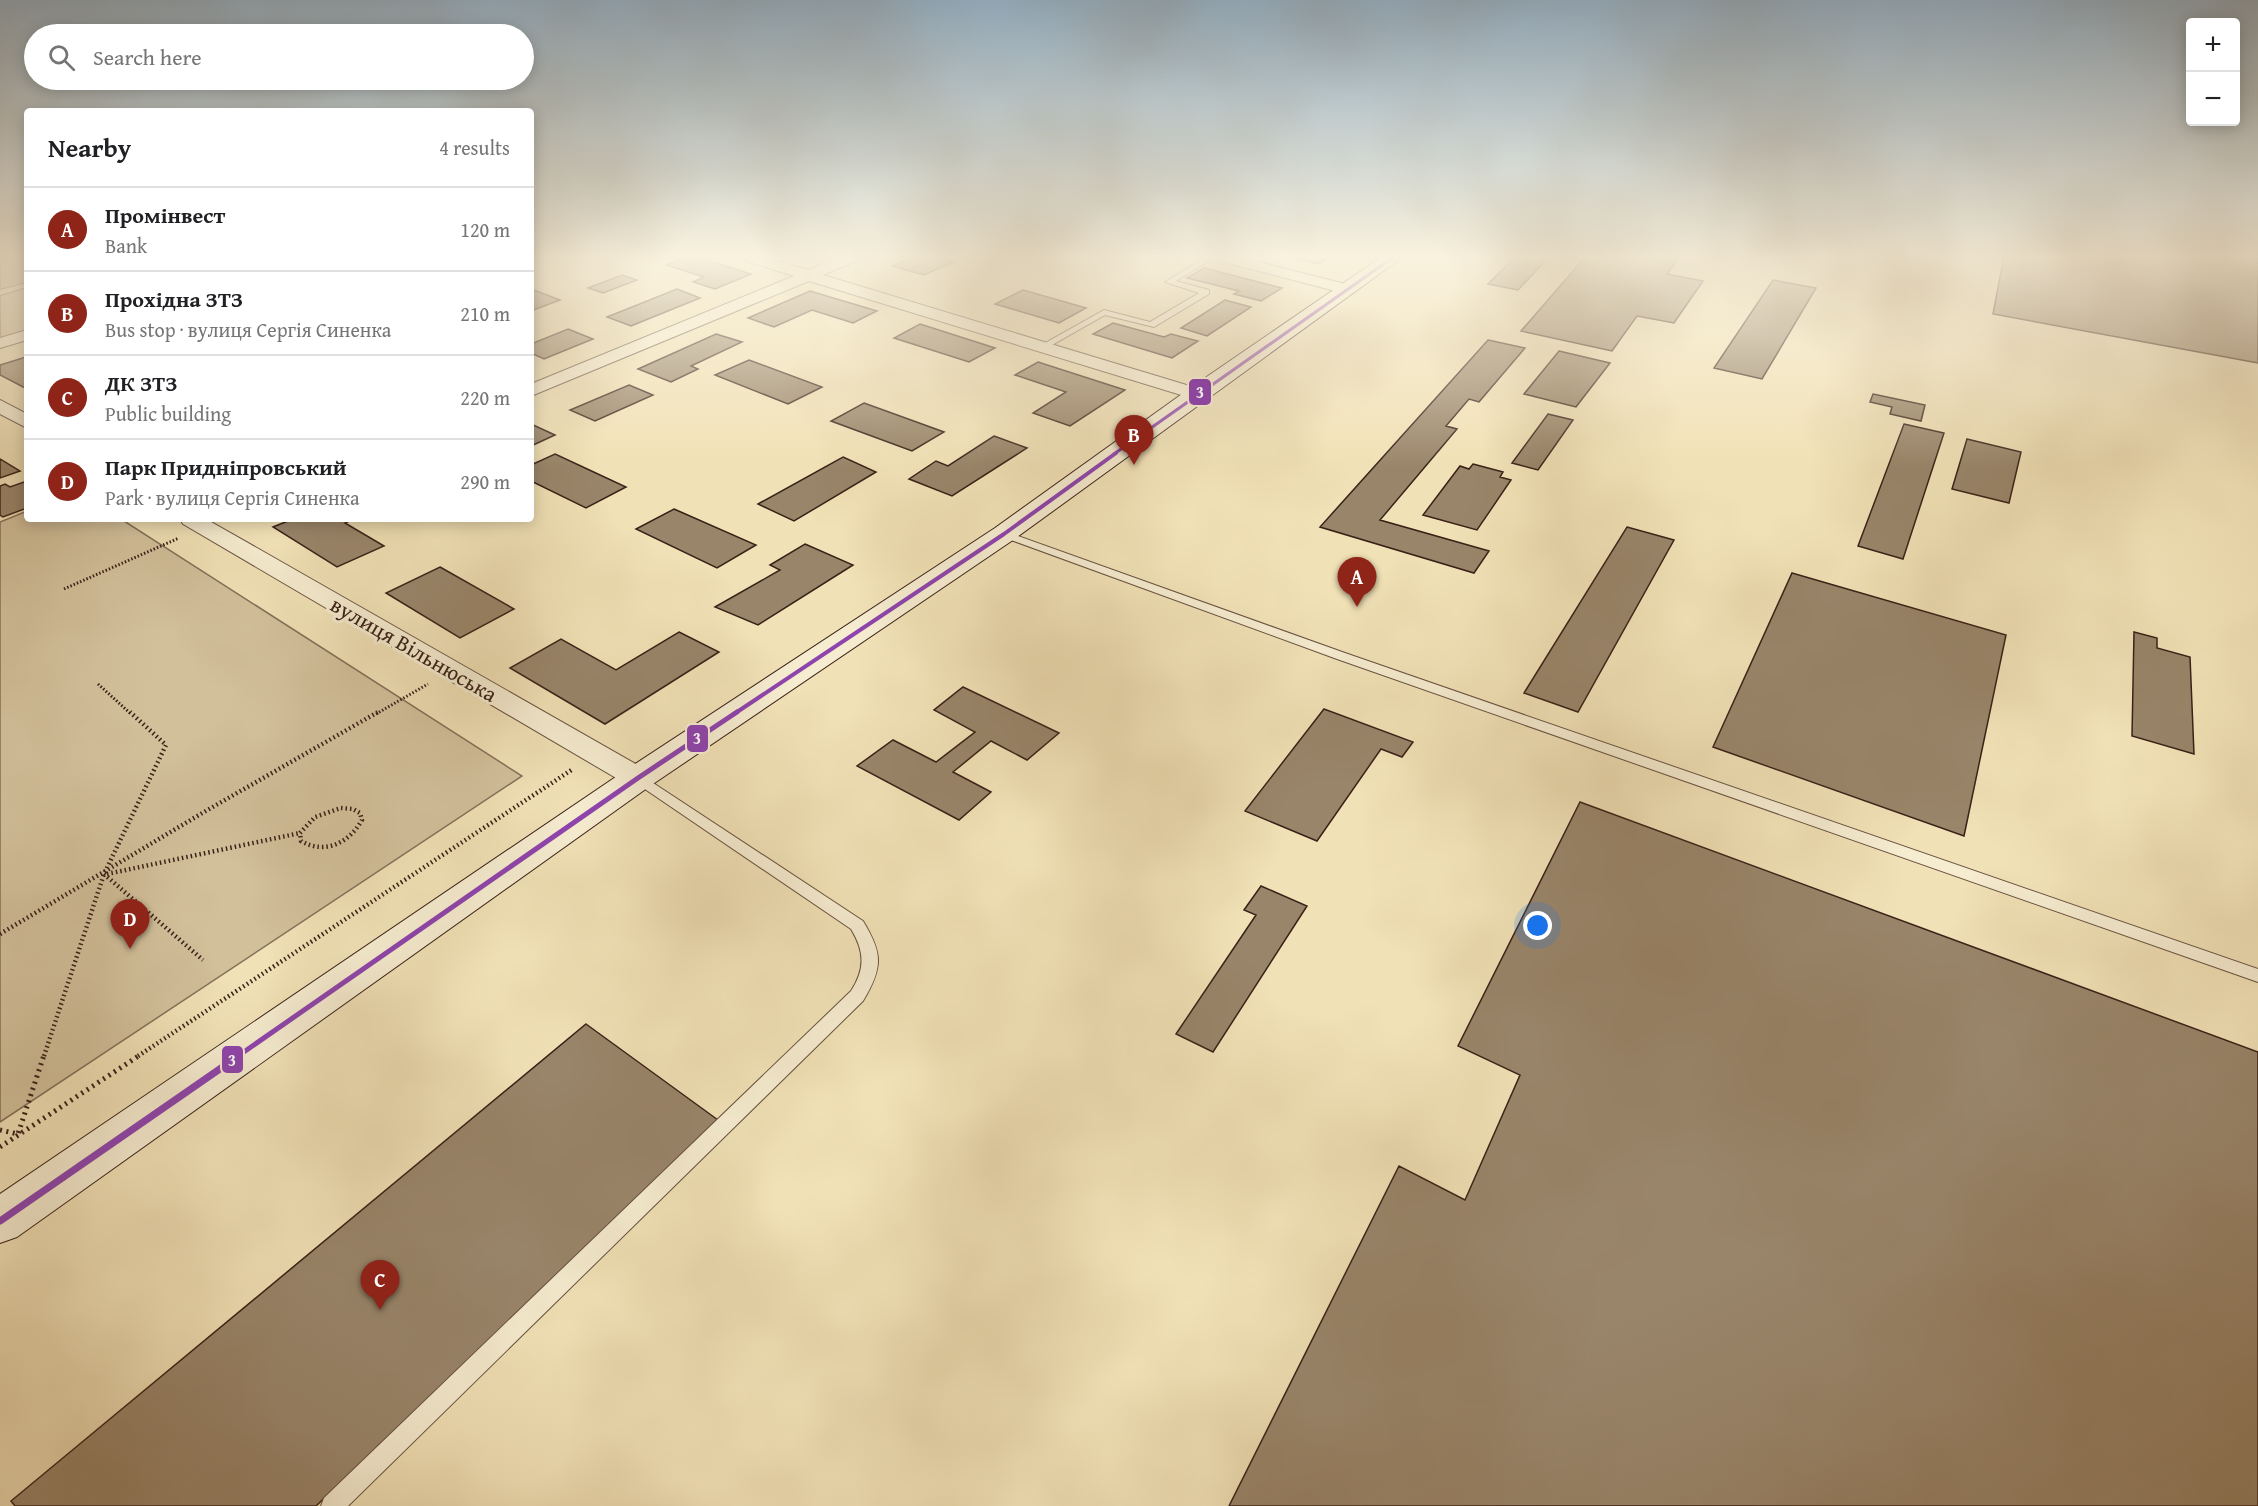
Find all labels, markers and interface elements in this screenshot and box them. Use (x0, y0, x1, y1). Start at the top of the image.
map controls (2186, 18, 2240, 126)
button: + (2186, 18, 2240, 72)
search box (24, 24, 534, 90)
icon: search (45, 41, 78, 74)
text: Search here (93, 41, 202, 73)
button: − (2186, 72, 2240, 126)
text: Nearby (48, 128, 131, 167)
text: 4 results (439, 133, 510, 162)
text: Промінвест (105, 199, 225, 231)
text: A (61, 215, 74, 244)
text: 120 m (460, 215, 510, 244)
text: Bank (105, 231, 147, 260)
text: Прохідна ЗТЗ (105, 283, 243, 315)
text: B (61, 299, 74, 328)
text: 210 m (460, 299, 510, 328)
text: Bus stop · вулиця Сергія Синенка (105, 315, 391, 344)
text: ДК ЗТЗ (105, 367, 178, 399)
line badge: 3 (1188, 378, 1212, 406)
text: 3 (1196, 380, 1204, 404)
text: C (62, 383, 73, 412)
text: 220 m (460, 383, 510, 412)
text: Public building (105, 399, 231, 428)
pin: B (1114, 416, 1154, 465)
text: Парк Придніпровський (105, 451, 347, 483)
text: D (61, 467, 74, 496)
text: 290 m (460, 467, 510, 496)
text: Park · вулиця Сергія Синенка (105, 483, 359, 512)
pin: A (1338, 558, 1376, 607)
street label: вулиця Вільнюська (325, 588, 504, 710)
line badge: 3 (686, 724, 709, 753)
text: 3 (693, 726, 701, 750)
pin: D (110, 900, 150, 949)
your location (1523, 911, 1552, 940)
line badge: 3 (221, 1045, 244, 1074)
text: 3 (228, 1048, 236, 1072)
pin: C (360, 1260, 400, 1310)

